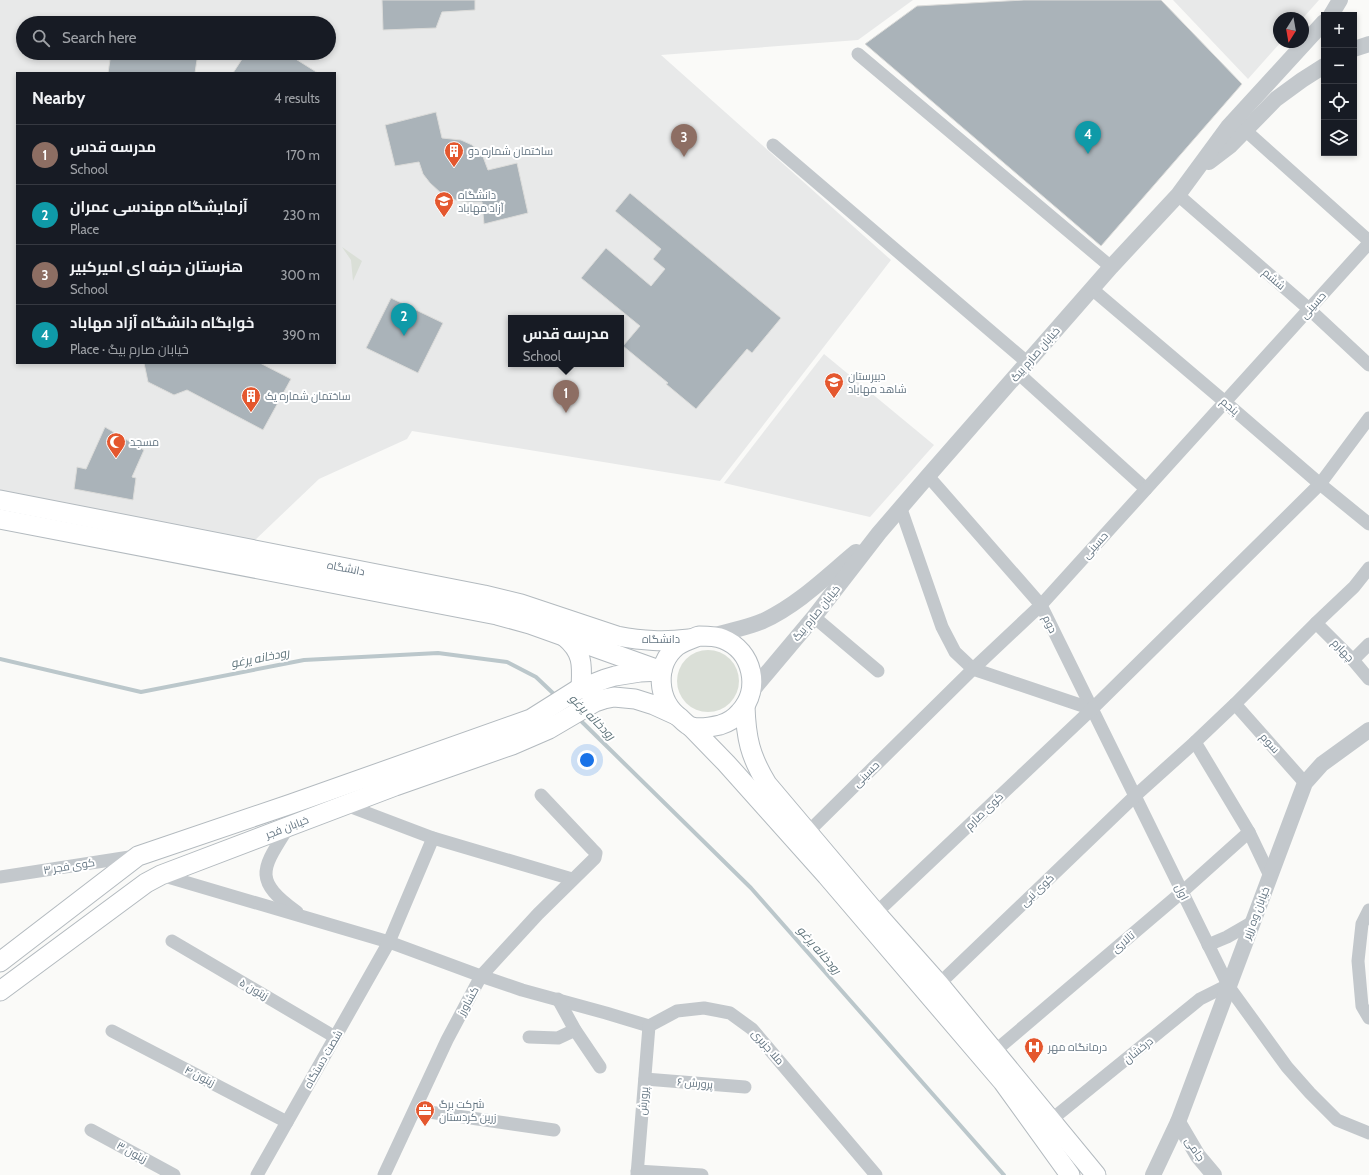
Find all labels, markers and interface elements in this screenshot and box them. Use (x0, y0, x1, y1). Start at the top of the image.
north arrow (1273, 12, 1309, 48)
map controls (1321, 12, 1357, 156)
button: + (1321, 12, 1357, 48)
search box (16, 16, 336, 60)
icon: search (30, 27, 52, 49)
text: Search here (62, 29, 137, 47)
button: − (1321, 48, 1357, 84)
button: locate (1321, 84, 1357, 120)
text: Nearby (32, 88, 85, 108)
text: 4 results (274, 90, 320, 106)
button: layers (1321, 120, 1357, 156)
pin: 4 (1075, 121, 1101, 154)
pin: 3 (671, 124, 697, 157)
text: مدرسه قدس (70, 138, 156, 156)
building icon: ساختمان شماره دو (443, 140, 465, 168)
place label: ساختمان شماره دو (468, 144, 553, 158)
text: 1 (43, 147, 47, 163)
text: 170 m (286, 147, 320, 163)
text: School (70, 161, 108, 177)
place label: دانشگاه آزاد مهاباد (458, 188, 504, 215)
school or university icon: دانشگاه آزاد مهاباد (433, 190, 455, 218)
text: آزمایشگاه مهندسی عمران (70, 198, 248, 216)
text: 2 (42, 207, 48, 223)
text: 230 m (283, 207, 320, 223)
text: Place (70, 221, 99, 237)
text: هنرستان حرفه ای امیرکبیر (70, 258, 243, 276)
street label: ششم (1259, 265, 1288, 294)
text: 3 (41, 267, 49, 283)
text: 300 m (280, 267, 320, 283)
text: School (70, 281, 108, 297)
street label: حسینی (1297, 289, 1329, 321)
pin: 2 (391, 303, 417, 336)
text: خوابگاه دانشگاه آزاد مهاباد (70, 314, 254, 332)
popup (508, 315, 624, 367)
street label: خیابان صارم بیگ (1007, 324, 1063, 385)
text: مدرسه قدس (523, 325, 609, 343)
text: 4 (41, 327, 49, 343)
text: 390 m (282, 327, 320, 343)
text: Place · خیابان صارم بیگ (70, 341, 189, 357)
text: School (523, 348, 561, 364)
place label: دبیرستان شاهد مهاباد (848, 369, 907, 396)
school or university icon: دبیرستان شاهد مهاباد (823, 371, 845, 399)
pin: 1 (553, 380, 579, 413)
building icon: ساختمان شماره یک (240, 385, 262, 413)
place label: ساختمان شماره یک (265, 389, 351, 403)
street label: پنجم (1217, 394, 1242, 419)
mosque icon: مسجد (105, 431, 127, 459)
place label: مسجد (130, 435, 159, 449)
street label: حسینی (1079, 529, 1111, 561)
street label: دانشگاه (326, 557, 366, 579)
street label: خیابان صارم بیگ (789, 582, 844, 645)
street label: دوم (1039, 613, 1060, 636)
street label: دانشگاه (642, 632, 680, 646)
street label: چهارم (1328, 636, 1357, 665)
water label: رودخانه یرغو (229, 644, 291, 671)
water label: رودخانه یرغو (566, 690, 619, 743)
street label: سوم (1257, 730, 1283, 757)
your location (577, 750, 597, 770)
street label: حسینی (850, 758, 882, 790)
street label: کوی صارم (962, 789, 1007, 833)
street label: خیابان فجر (262, 812, 311, 842)
street label: کوی فجر ۳ (42, 855, 96, 877)
street label: کوی نبی (1017, 870, 1057, 909)
street label: اول (1172, 882, 1192, 902)
street label: خیابان وه رزیر (1239, 885, 1272, 942)
water label: رودخانه یرغو (794, 922, 845, 978)
street label: تالاری (1109, 928, 1137, 956)
street label: زیتون ۵ (237, 975, 271, 1003)
street label: کشاورز (454, 984, 482, 1019)
street label: ملا جزیری (749, 1026, 787, 1068)
street label: شصت دستگاه (301, 1027, 345, 1091)
street label: درخشان (1120, 1034, 1156, 1066)
hospital icon: درمانگاه مهر (1023, 1036, 1045, 1064)
place label: درمانگاه مهر (1047, 1040, 1107, 1054)
street label: زیتون ۴ (182, 1062, 218, 1090)
street label: پرورش ۶ (676, 1074, 714, 1092)
street label: پرورش (635, 1086, 651, 1116)
place label: شرکت برگ زرین کردستان (439, 1097, 496, 1124)
office icon: شرکت برگ زرین کردستان (414, 1099, 436, 1127)
street label: جامی (1182, 1134, 1208, 1164)
street label: زیتون ۳ (114, 1138, 150, 1166)

